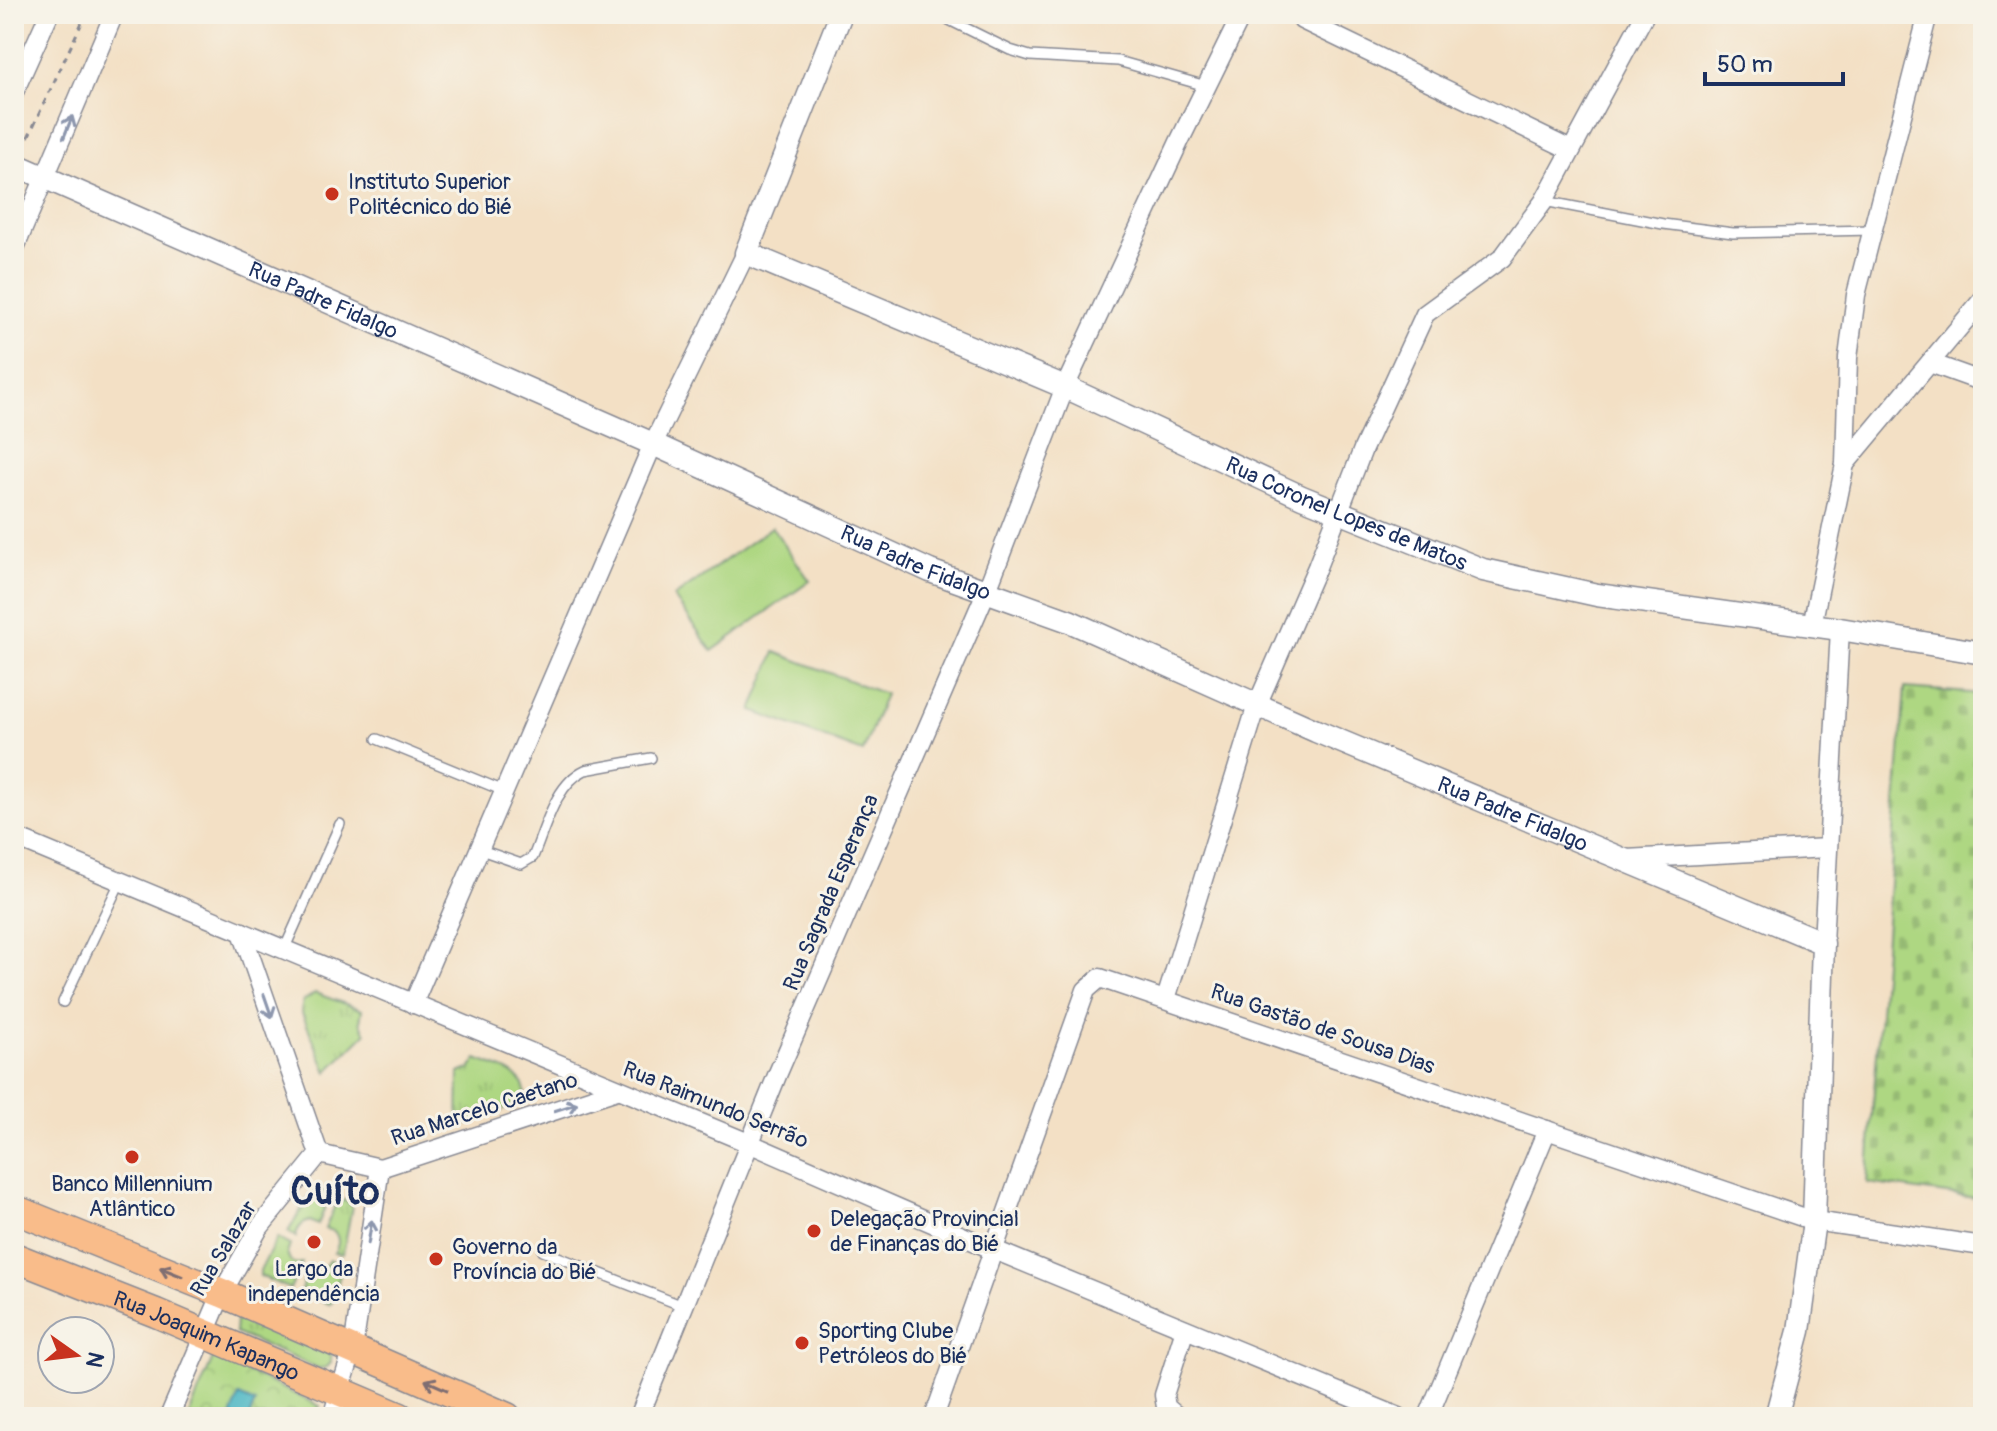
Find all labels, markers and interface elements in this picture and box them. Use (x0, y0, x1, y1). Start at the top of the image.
scale bar (1705, 36, 1843, 86)
text: 50 m (1717, 50, 1773, 79)
one-way arrow (61, 115, 76, 140)
place label: Instituto Superior Politécnico do Bié (348, 168, 512, 221)
marker: Instituto Superior Politécnico do Bié (323, 185, 341, 203)
street label: Rua Padre Fidalgo (244, 256, 402, 346)
street label: Rua Coronel Lopes de Matos (1221, 451, 1471, 577)
street label: Rua Padre Fidalgo (836, 519, 995, 607)
street label: Rua Padre Fidalgo (1433, 770, 1592, 858)
street label: Rua Sagrada Esperança (777, 790, 885, 995)
street label: Rua Gastão de Sousa Dias (1207, 977, 1439, 1081)
one-way arrow (261, 993, 276, 1018)
street label: Rua Raimundo Serrão (619, 1055, 813, 1155)
street label: Rua Marcelo Caetano (388, 1066, 581, 1152)
one-way arrow (553, 1098, 578, 1113)
marker: Banco Millennium Atlântico (123, 1148, 141, 1166)
district label: Cuíto (291, 1168, 379, 1216)
place label: Banco Millennium Atlântico (51, 1170, 213, 1223)
street label: Rua Salazar (184, 1195, 263, 1302)
place label: Delegação Provincial de Finanças do Bié (830, 1205, 1019, 1258)
one-way arrow (363, 1219, 378, 1245)
marker: Delegação Provincial de Finanças do Bié (805, 1222, 823, 1240)
marker: Largo da independência (305, 1233, 323, 1251)
place label: Governo da Província do Bié (452, 1233, 597, 1286)
marker: Governo da Província do Bié (427, 1250, 445, 1268)
place label: Largo da independência (248, 1255, 380, 1308)
one-way arrow (159, 1264, 184, 1279)
street label: Rua Joaquim Kapango (109, 1285, 304, 1388)
north arrow (36, 1315, 116, 1395)
place label: Sporting Clube Petróleos do Bié (818, 1317, 967, 1370)
marker: Sporting Clube Petróleos do Bié (793, 1334, 811, 1352)
text: N (79, 1349, 110, 1370)
one-way arrow (424, 1377, 449, 1392)

